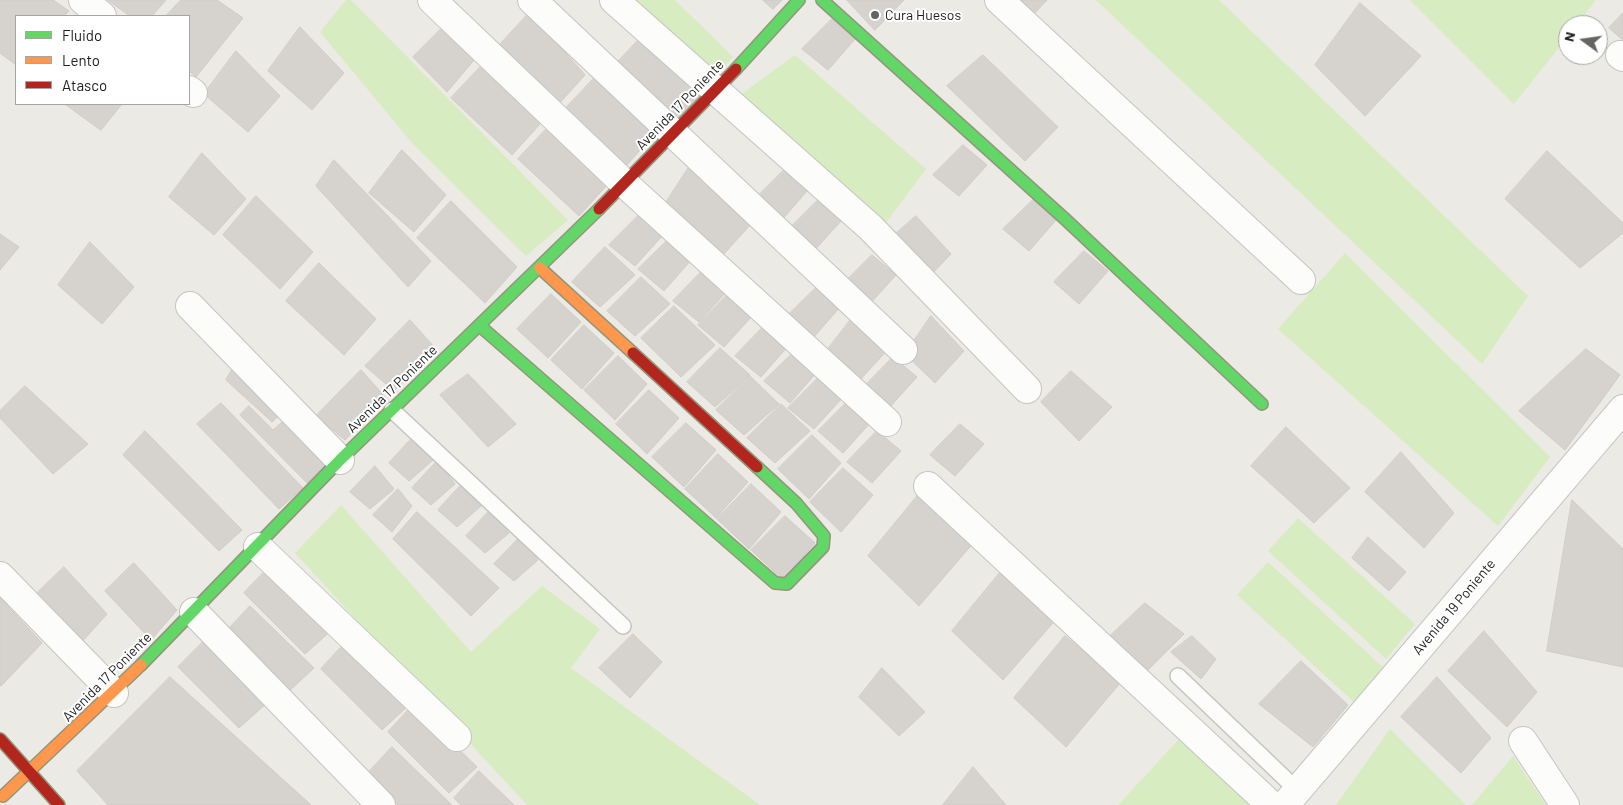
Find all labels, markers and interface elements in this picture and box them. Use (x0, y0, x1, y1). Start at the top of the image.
place label: Cura Huesos (885, 7, 961, 23)
marker: Cura Huesos (869, 9, 881, 21)
legend (15, 15, 190, 105)
north arrow (1558, 15, 1608, 65)
text: Fluido (62, 26, 102, 44)
text: N (1560, 30, 1578, 43)
text: Lento (62, 51, 100, 69)
street label: Avenida 17 Poniente (633, 56, 727, 154)
text: Atasco (62, 76, 107, 94)
street label: Avenida 17 Poniente (343, 342, 441, 436)
street label: Avenida 19 Poniente (1409, 556, 1499, 658)
street label: Avenida 17 Poniente (59, 629, 155, 725)

